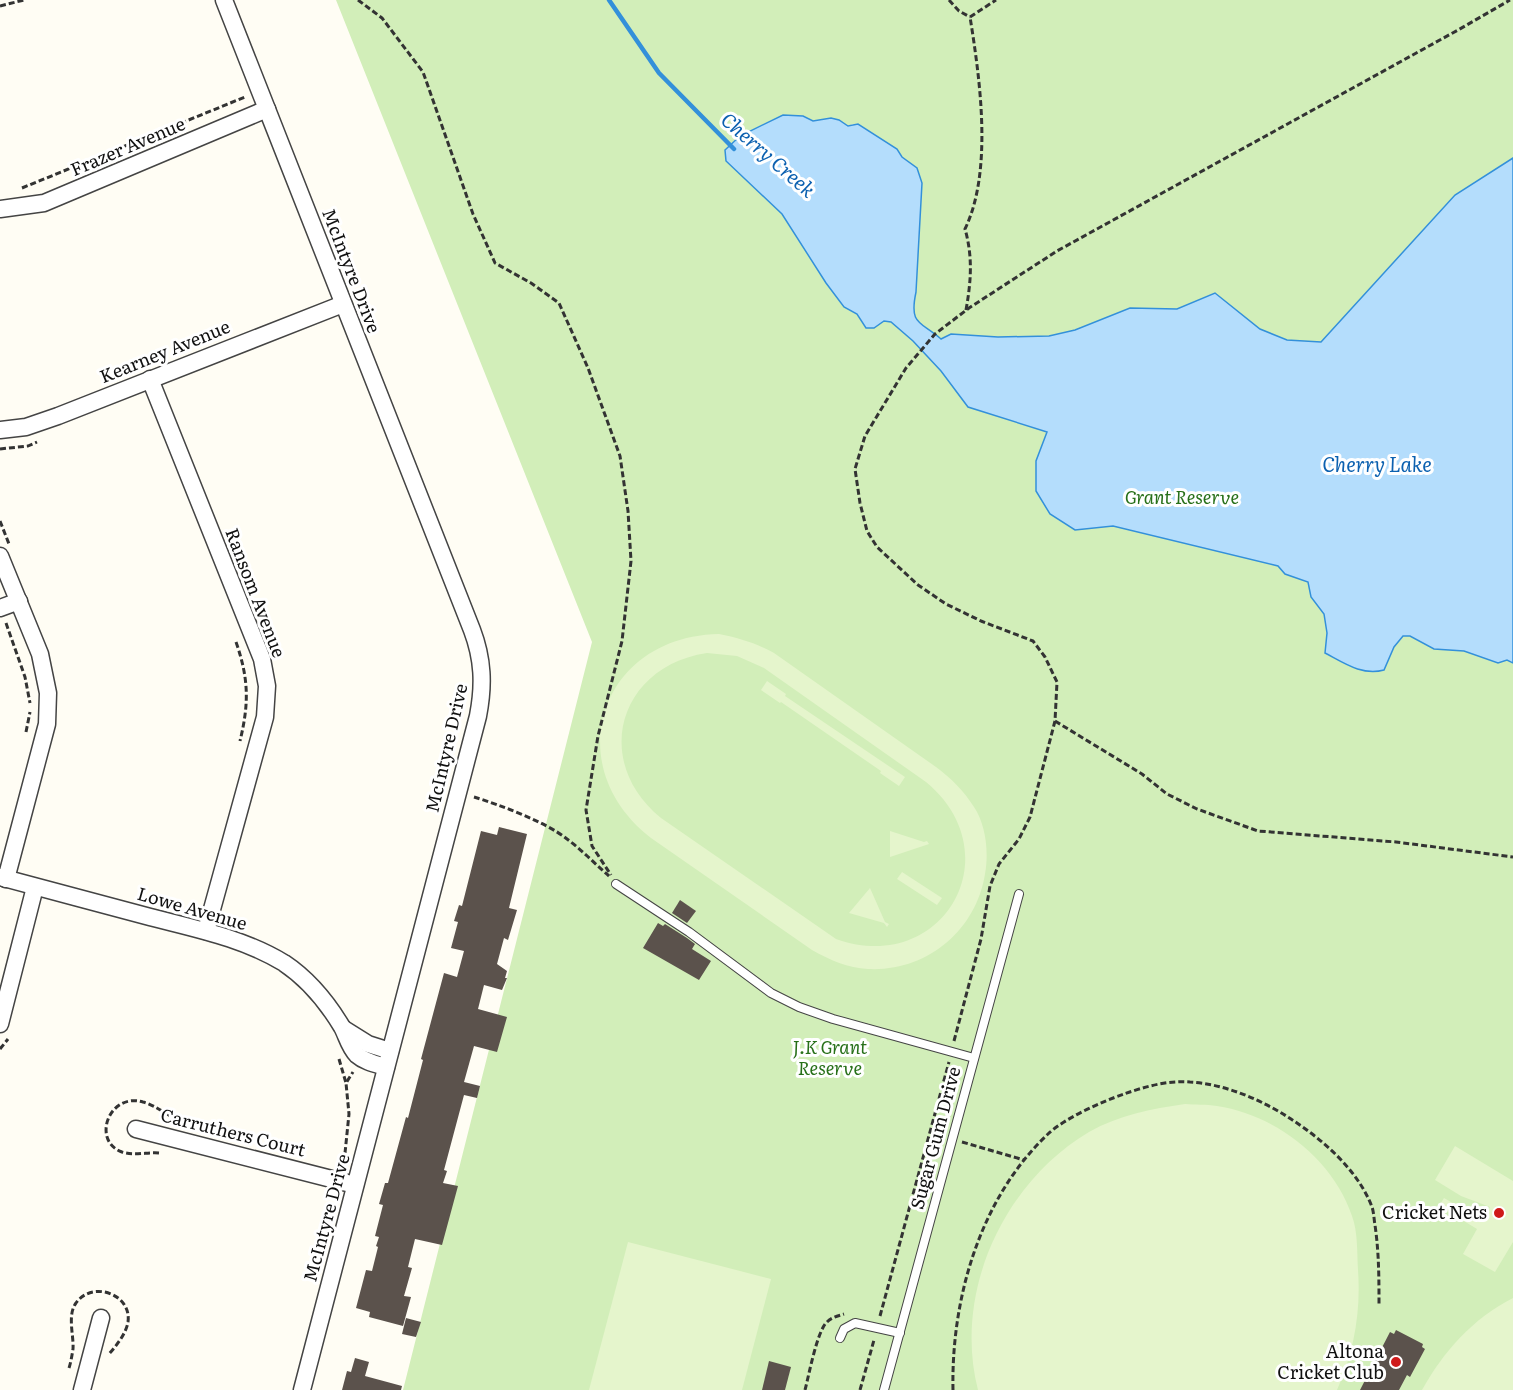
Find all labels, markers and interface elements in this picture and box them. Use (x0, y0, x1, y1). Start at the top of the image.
water label: Cherry Creek (715, 104, 823, 203)
street label: Frazer Avenue (66, 109, 189, 182)
street label: McIntyre Drive (316, 204, 389, 337)
street label: Kearney Avenue (95, 312, 234, 389)
water label: Cherry Lake (1322, 448, 1432, 478)
park label: Grant Reserve (1125, 483, 1239, 510)
street label: Ransom Avenue (219, 524, 294, 661)
street label: McIntyre Drive (418, 681, 473, 815)
street label: Lowe Avenue (134, 879, 251, 936)
park label: J.K Grant Reserve (793, 1033, 867, 1081)
street label: Sugar Gum Drive (903, 1063, 967, 1212)
street label: Carruthers Court (158, 1100, 309, 1163)
street label: McIntyre Drive (295, 1151, 356, 1285)
place label: Cricket Nets (1382, 1198, 1487, 1225)
marker: Cricket Nets (1492, 1206, 1506, 1220)
place label: Altona Cricket Club (1277, 1337, 1384, 1385)
marker: Altona Cricket Club (1389, 1355, 1403, 1369)

